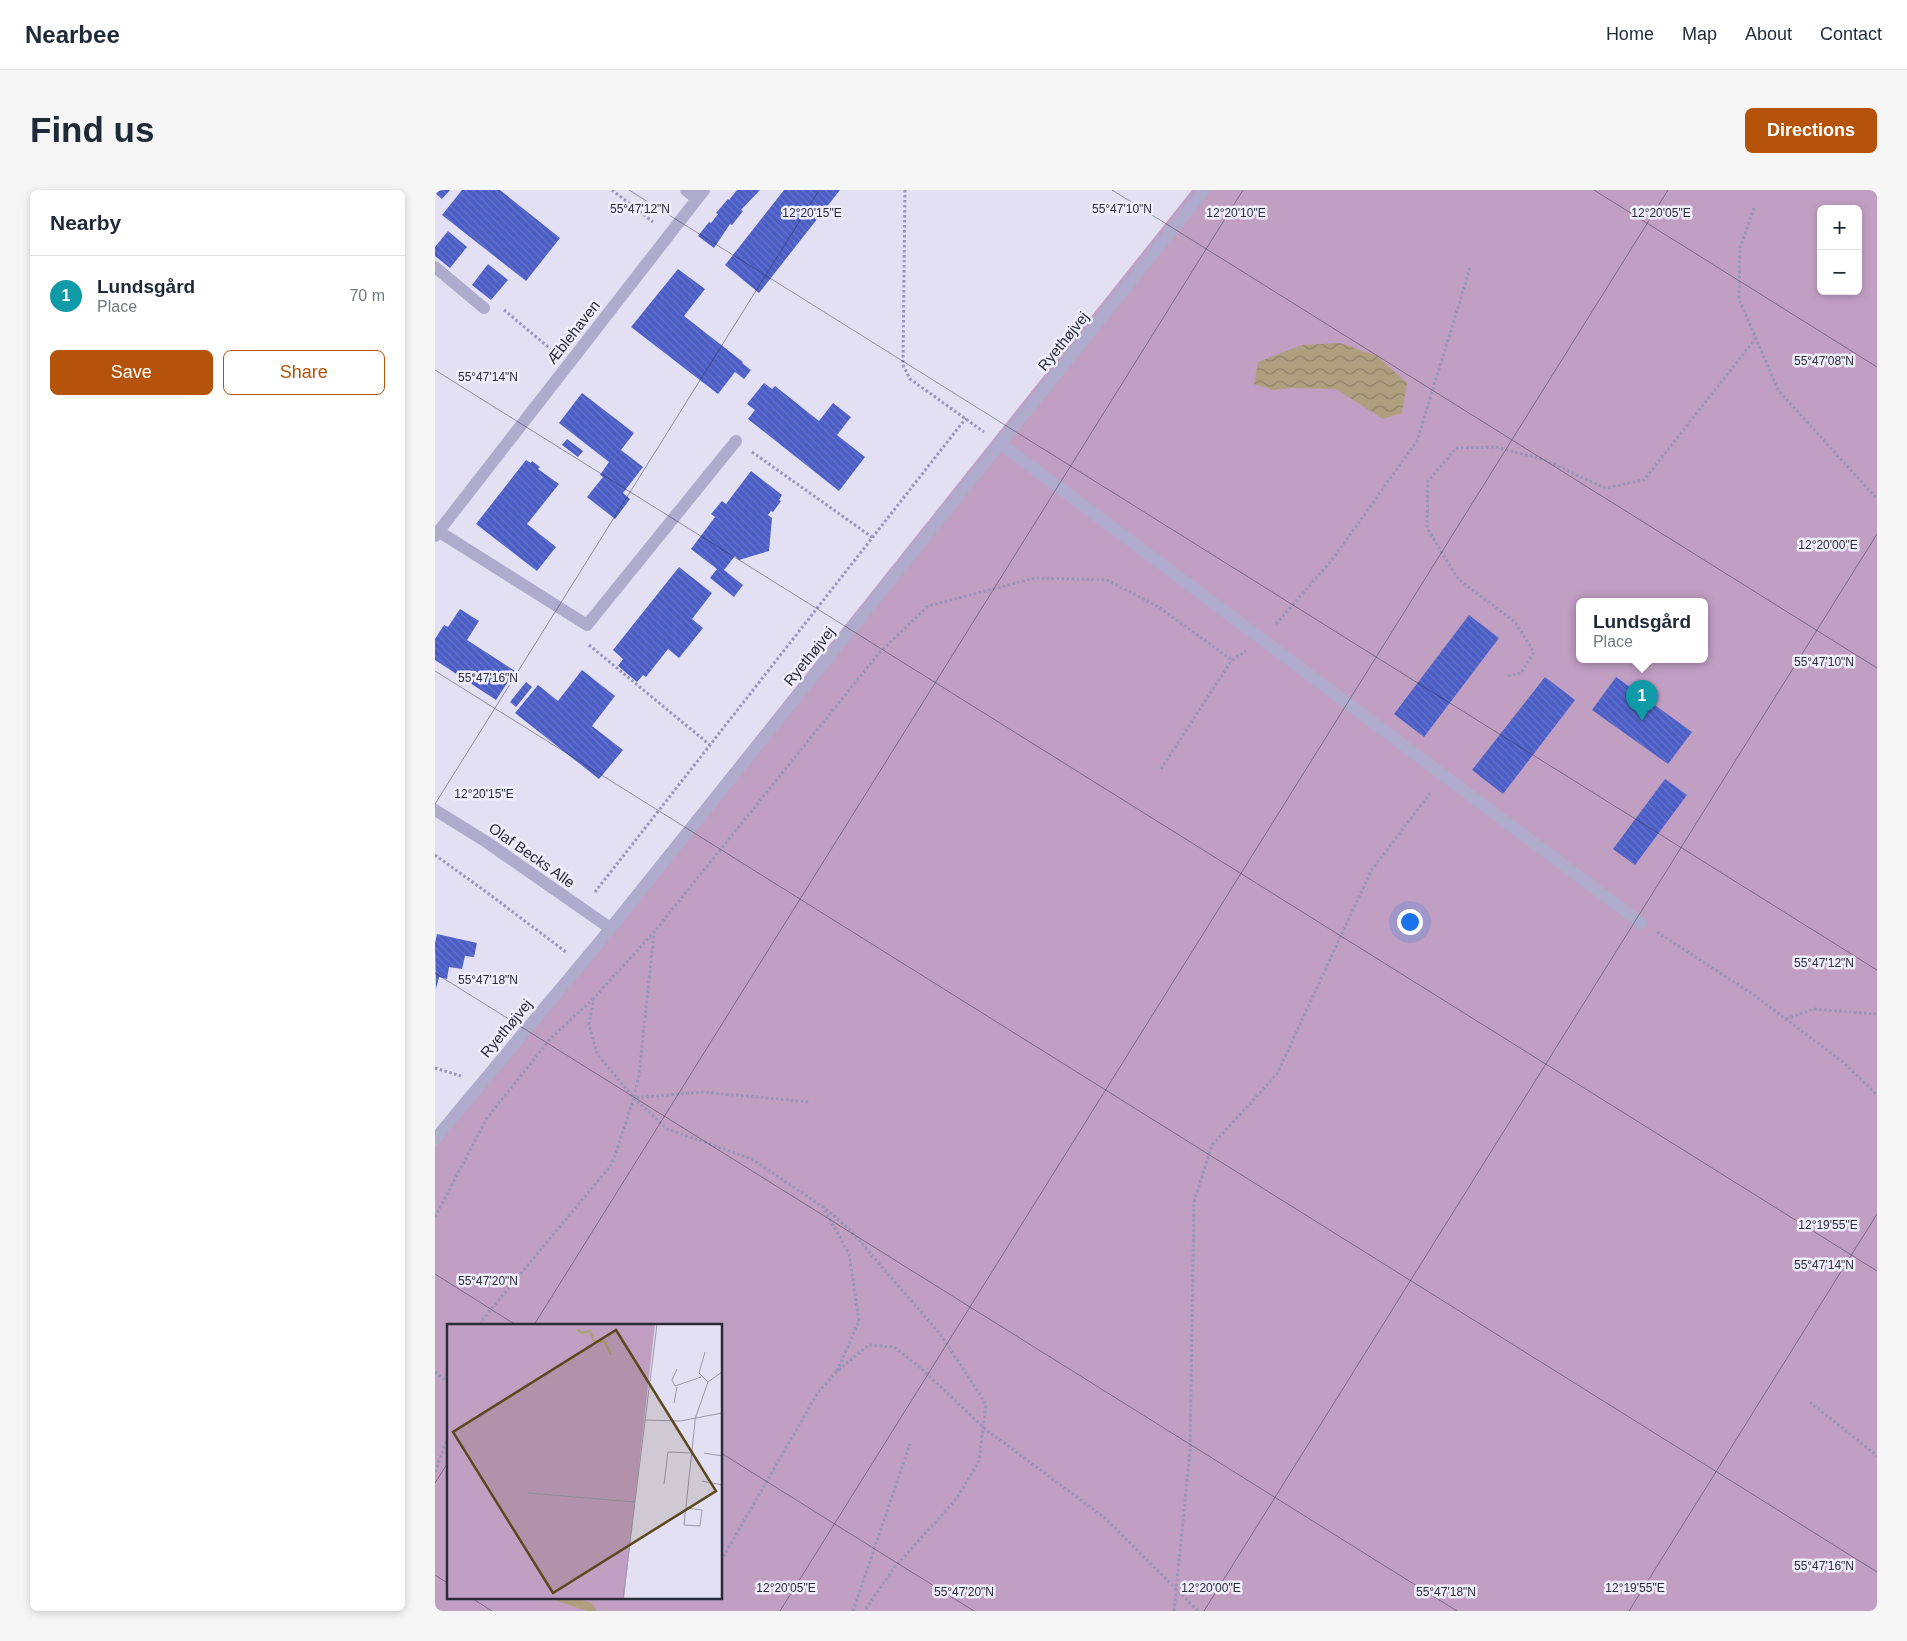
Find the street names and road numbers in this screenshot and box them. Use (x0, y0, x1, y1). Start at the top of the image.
street label: Æblehaven (543, 297, 603, 367)
street label: Ryethøjvej (1034, 308, 1092, 374)
street label: Ryethøjvej (780, 623, 838, 689)
street label: Olaf Becks Alle (486, 819, 578, 891)
street label: Ryethøjvej (477, 995, 535, 1061)

